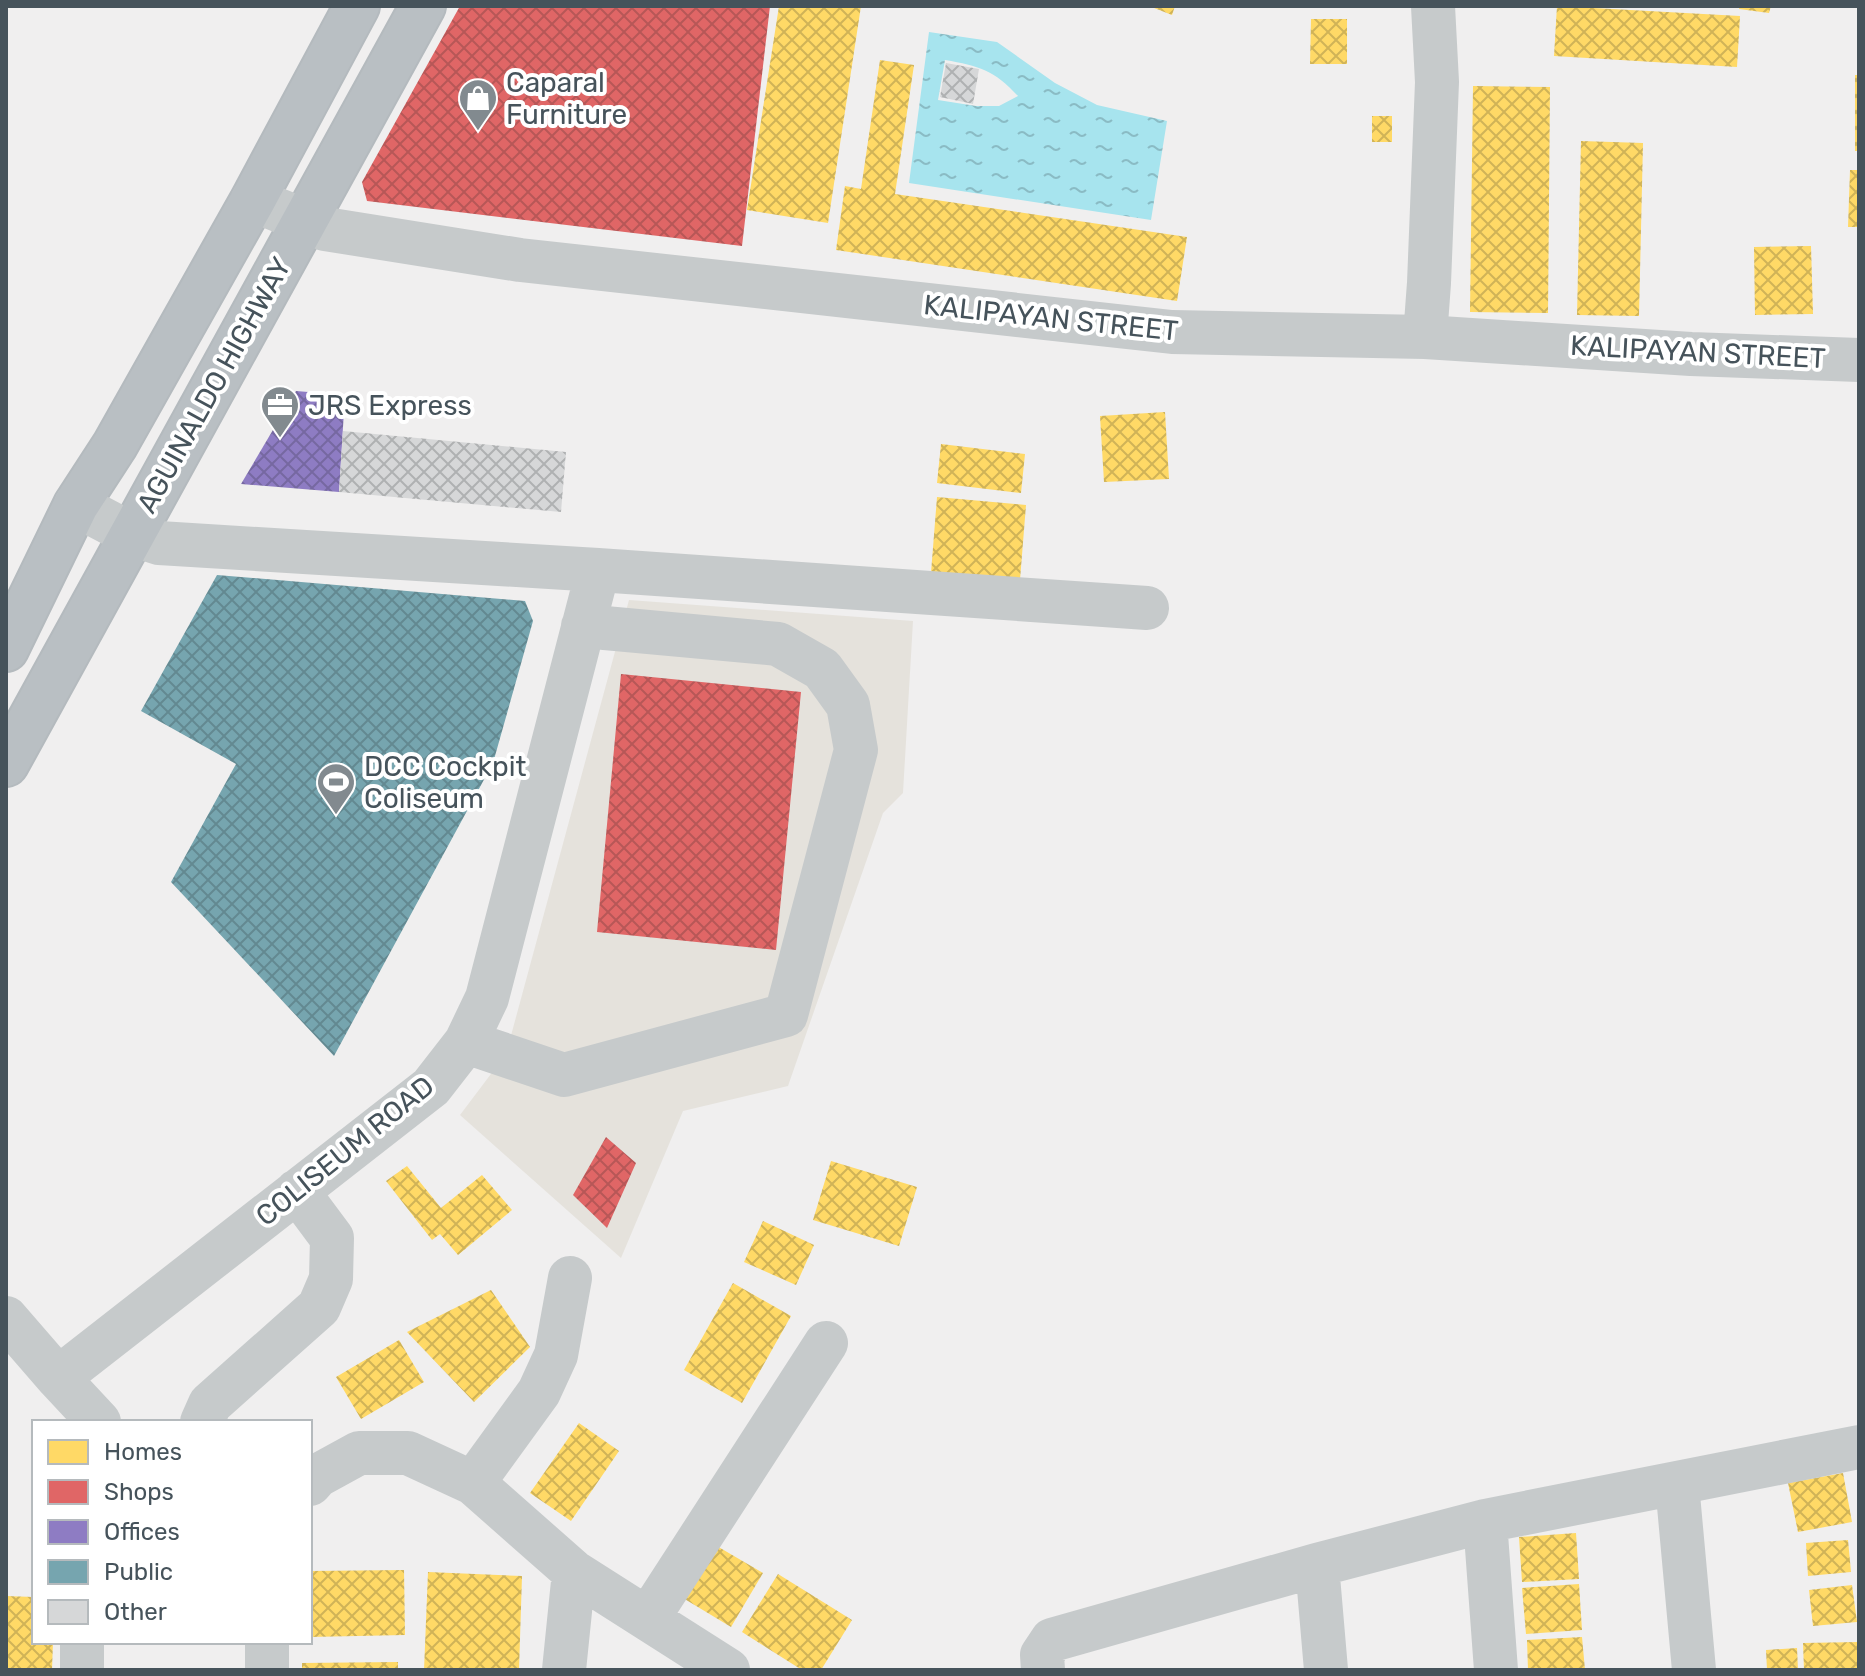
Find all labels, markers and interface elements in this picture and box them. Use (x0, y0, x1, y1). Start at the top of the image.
place label: Caparal Furniture (506, 66, 627, 131)
shop icon: Caparal Furniture (457, 77, 499, 132)
street label: AGUINALDO HIGHWAY (130, 251, 298, 519)
street label: KALIPAYAN STREET (922, 288, 1180, 348)
street label: KALIPAYAN STREET (1569, 329, 1827, 375)
office icon: JRS Express (259, 384, 301, 439)
place label: JRS Express (308, 389, 472, 422)
place label: DCC Cockpit Coliseum (364, 750, 527, 815)
sports icon: DCC Cockpit Coliseum (315, 761, 357, 816)
street label: COLISEUM ROAD (249, 1069, 441, 1233)
legend (32, 1420, 312, 1644)
text: Homes (104, 1438, 182, 1466)
text: Shops (104, 1478, 174, 1506)
text: Offices (104, 1518, 180, 1546)
text: Public (104, 1558, 173, 1586)
text: Other (104, 1598, 167, 1626)

